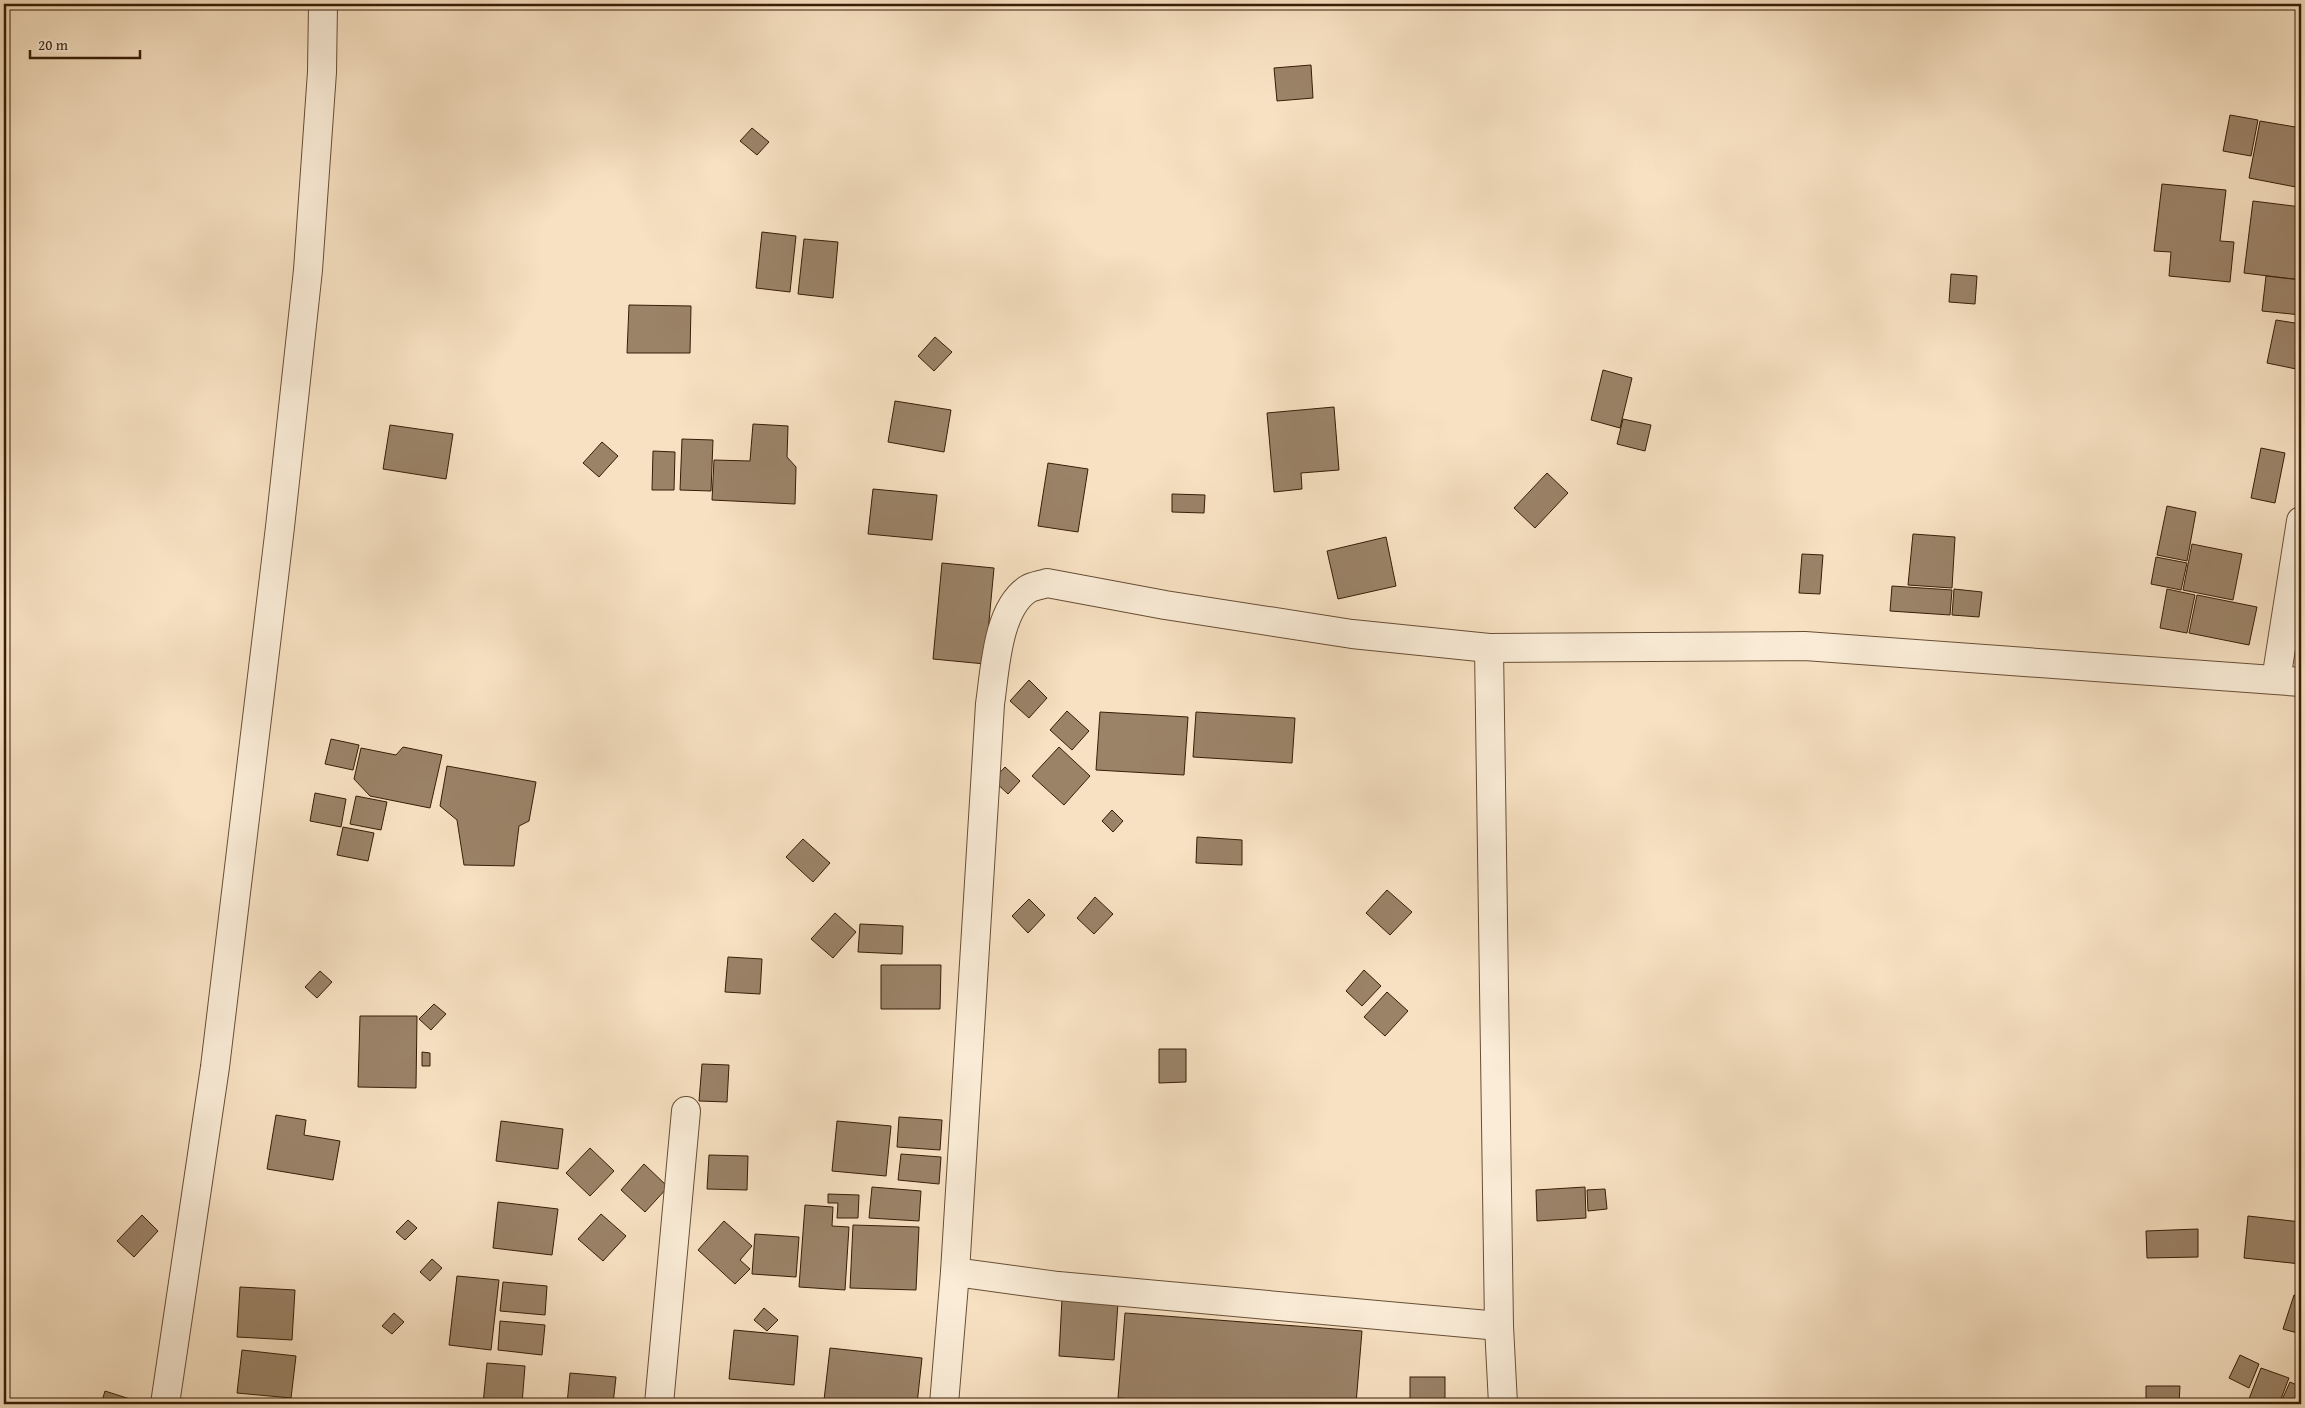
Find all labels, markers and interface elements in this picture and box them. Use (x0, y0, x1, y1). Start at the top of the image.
scale bar (30, 28, 140, 60)
text: 20 m (38, 34, 69, 55)

